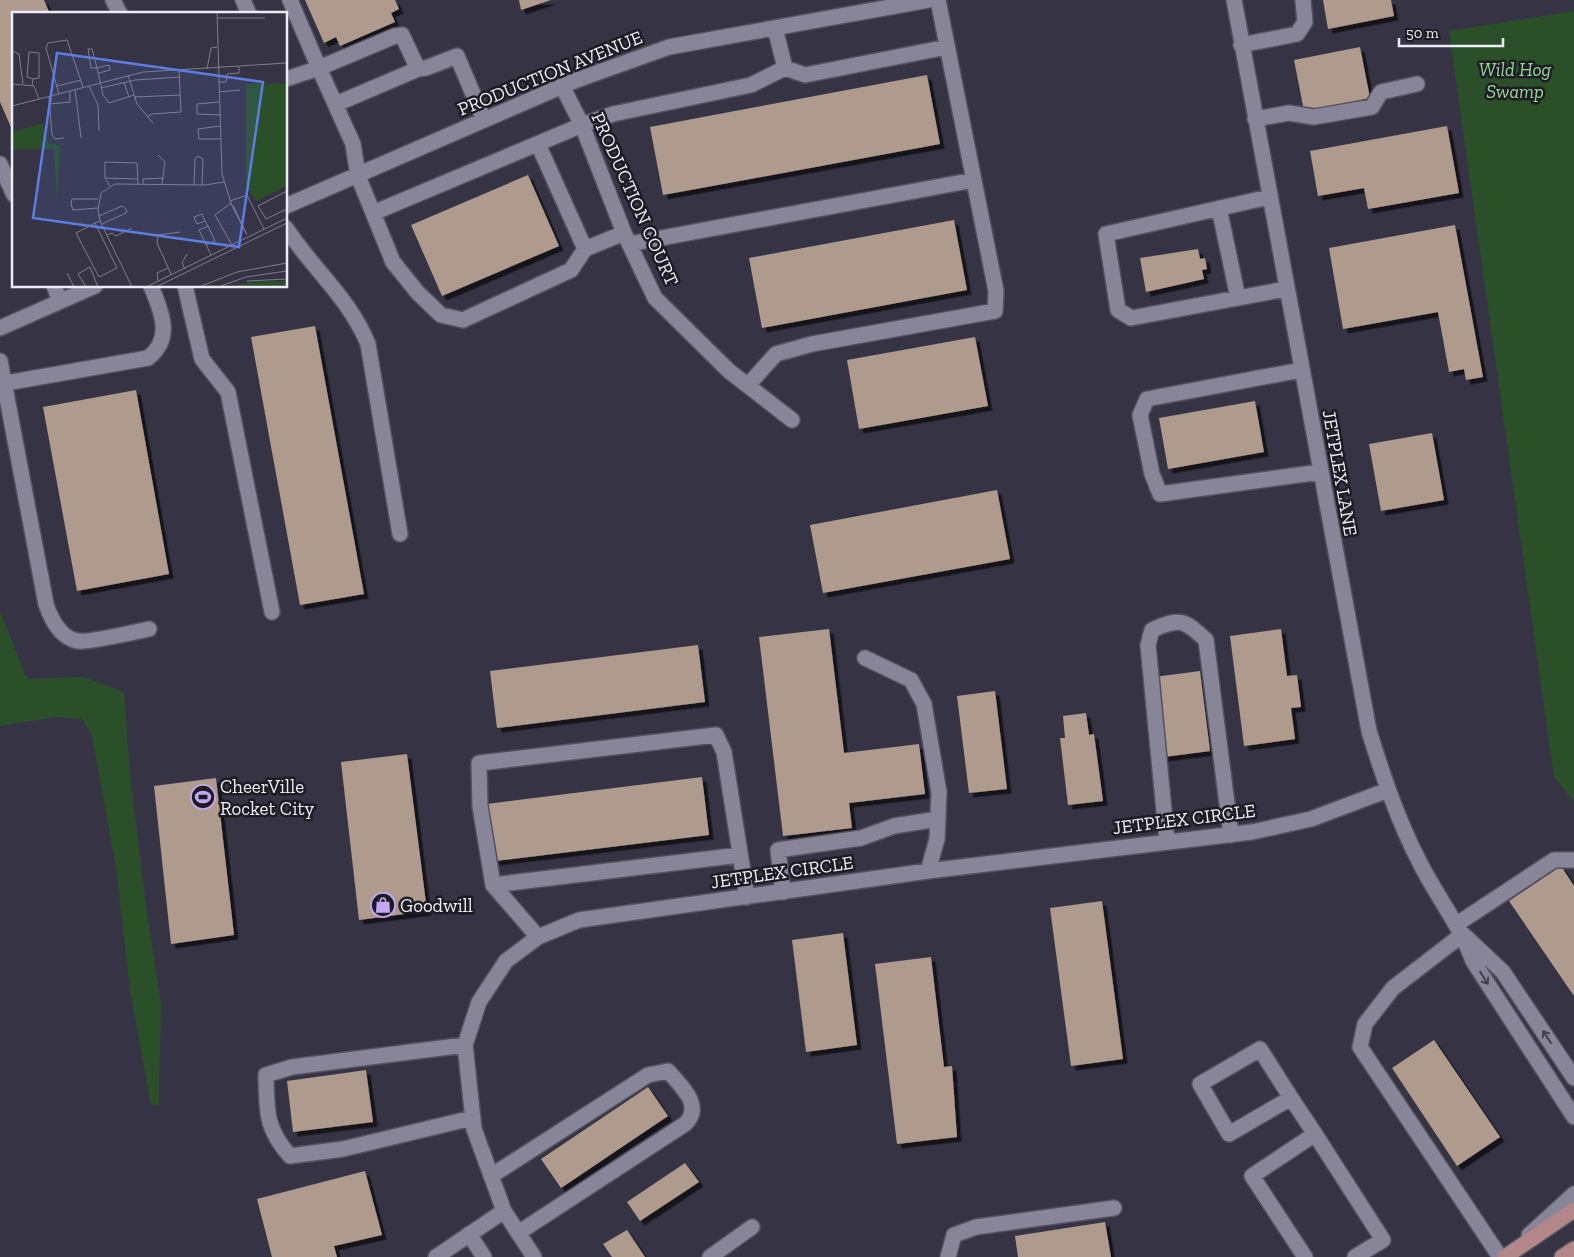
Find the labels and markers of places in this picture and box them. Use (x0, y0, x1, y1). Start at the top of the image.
place label: CheerVille Rocket City (220, 775, 315, 820)
sports icon: CheerVille Rocket City (190, 784, 216, 810)
shop icon: Goodwill (370, 892, 396, 918)
place label: Goodwill (400, 894, 473, 917)

